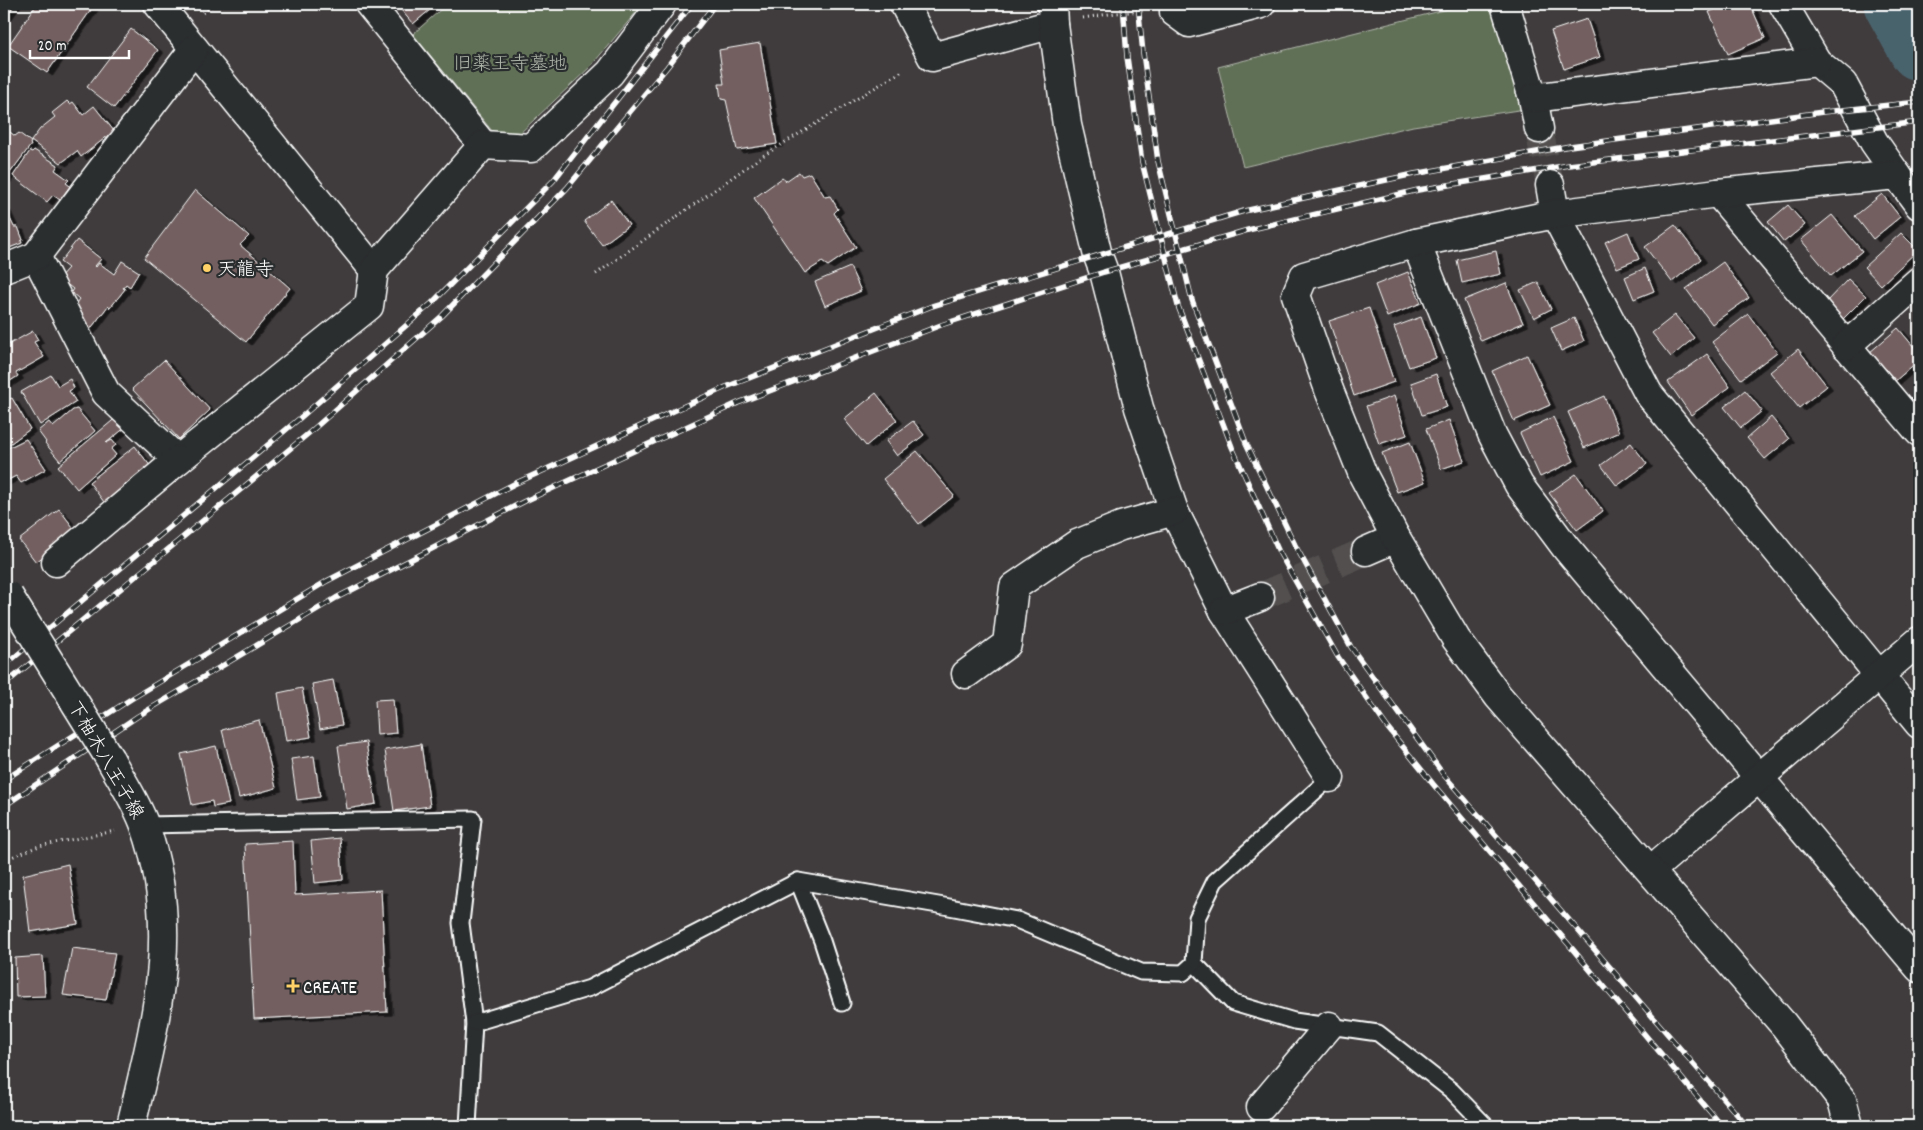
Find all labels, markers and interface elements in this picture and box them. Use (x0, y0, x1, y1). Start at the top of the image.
scale bar (30, 28, 129, 60)
text: 20 m (38, 36, 66, 58)
park label: 旧薬王寺墓地 (453, 52, 567, 79)
place label: 天龍寺 (217, 258, 274, 285)
marker: 天龍寺 (201, 262, 213, 274)
street label: 下柚木八王子線 (59, 696, 149, 825)
place label: CREATE (303, 976, 357, 1003)
marker: CREATE (287, 980, 299, 992)

